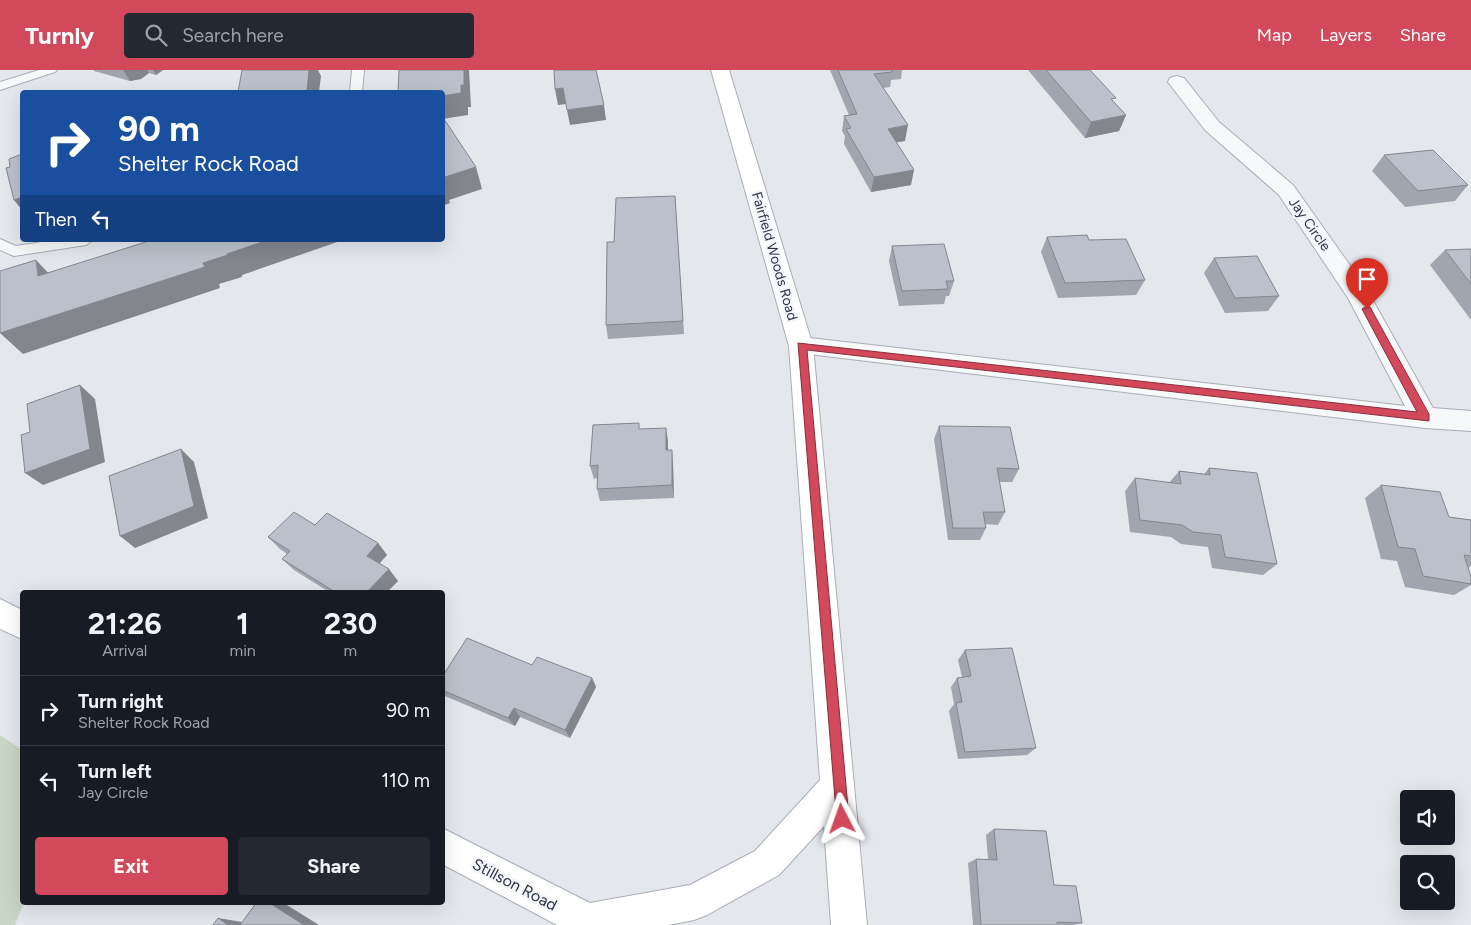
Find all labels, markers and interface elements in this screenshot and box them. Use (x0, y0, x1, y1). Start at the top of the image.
search box (124, 13, 474, 58)
text: Turnly (25, 21, 94, 50)
icon: search (142, 21, 170, 49)
text: Search here (182, 24, 284, 47)
text: Map (1257, 24, 1292, 46)
text: Layers (1320, 24, 1372, 46)
text: Share (1400, 24, 1446, 46)
text: 90 m (118, 108, 200, 150)
icon: right (35, 110, 100, 175)
text: Shelter Rock Road (118, 150, 299, 177)
street label: Fairfield Woods Road (748, 190, 801, 322)
street label: Jay Circle (1285, 194, 1334, 255)
icon: left (87, 205, 115, 233)
text: Then (35, 208, 77, 231)
pin (1346, 258, 1388, 309)
icon: arrive (1353, 265, 1381, 293)
text: 21:26 (88, 605, 162, 642)
text: 1 (236, 605, 249, 642)
text: 230 (324, 605, 377, 642)
text: Arrival (102, 641, 147, 660)
text: min (230, 641, 256, 660)
text: m (344, 641, 357, 660)
text: Turn right (78, 690, 164, 713)
icon: right (35, 697, 63, 725)
text: 90 m (386, 699, 430, 722)
text: Shelter Rock Road (78, 713, 210, 732)
text: Turn left (78, 760, 152, 783)
icon: left (35, 767, 63, 795)
text: 110 m (381, 769, 430, 792)
text: Jay Circle (78, 783, 148, 802)
map controls (1400, 790, 1455, 910)
button: sound (1400, 790, 1455, 845)
position arrow (815, 792, 867, 844)
button: Exit (35, 837, 228, 895)
button: Share (238, 837, 430, 895)
street label: Stillson Road (469, 854, 560, 915)
button: search (1400, 855, 1455, 910)

